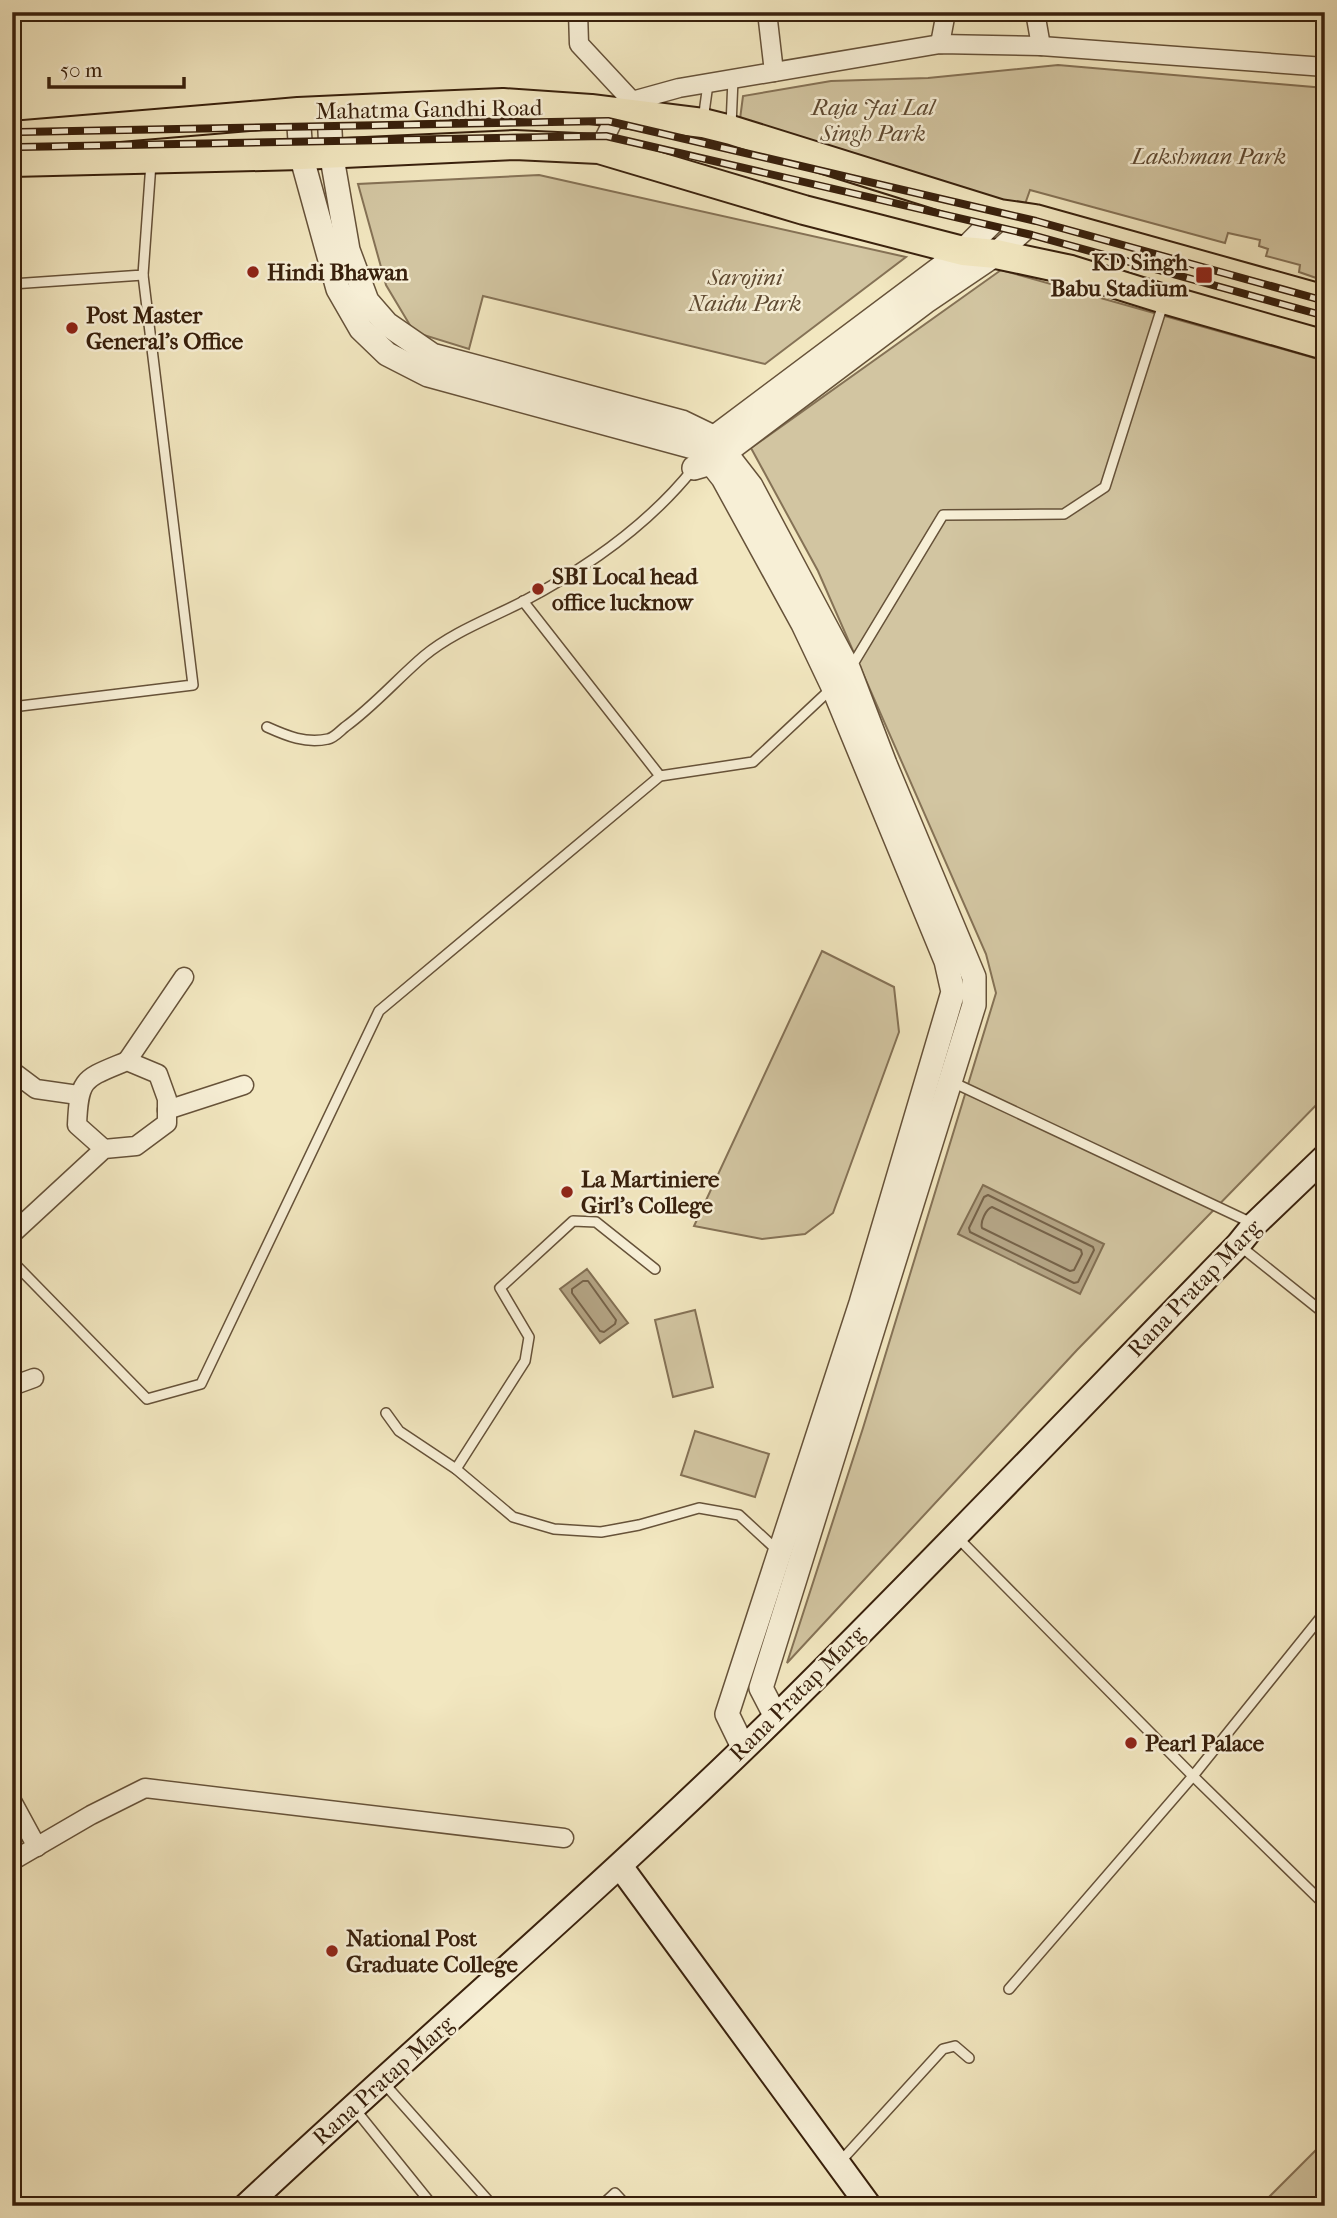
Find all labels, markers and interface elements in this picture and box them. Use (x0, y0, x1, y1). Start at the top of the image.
scale bar (49, 46, 184, 90)
text: 50 m (60, 58, 103, 82)
street label: Mahatma Gandhi Road (315, 94, 543, 125)
park label: Raja Jai Lal Singh Park (810, 94, 937, 147)
park label: Lakshman Park (1130, 143, 1286, 170)
place label: KD Singh Babu Stadium (1051, 249, 1189, 302)
place label: Hindi Bhawan (267, 259, 409, 286)
marker: Hindi Bhawan (245, 264, 261, 280)
park label: Sarojini Naidu Park (687, 264, 802, 317)
marker: KD Singh Babu Stadium (1194, 265, 1214, 285)
place label: Post Master General's Office (86, 302, 244, 355)
marker: Post Master General's Office (64, 320, 80, 336)
place label: SBI Local head office lucknow (552, 563, 699, 616)
marker: SBI Local head office lucknow (530, 581, 546, 597)
place label: La Martiniere Girl's College (581, 1166, 720, 1219)
marker: La Martiniere Girl's College (559, 1184, 575, 1200)
street label: Rana Pratap Marg (1122, 1213, 1267, 1363)
street label: Rana Pratap Marg (724, 1619, 871, 1767)
place label: Pearl Palace (1145, 1730, 1265, 1757)
marker: Pearl Palace (1123, 1735, 1139, 1751)
place label: National Post Graduate College (346, 1925, 519, 1978)
marker: National Post Graduate College (324, 1943, 340, 1959)
street label: Rana Pratap Marg (307, 2009, 460, 2151)

